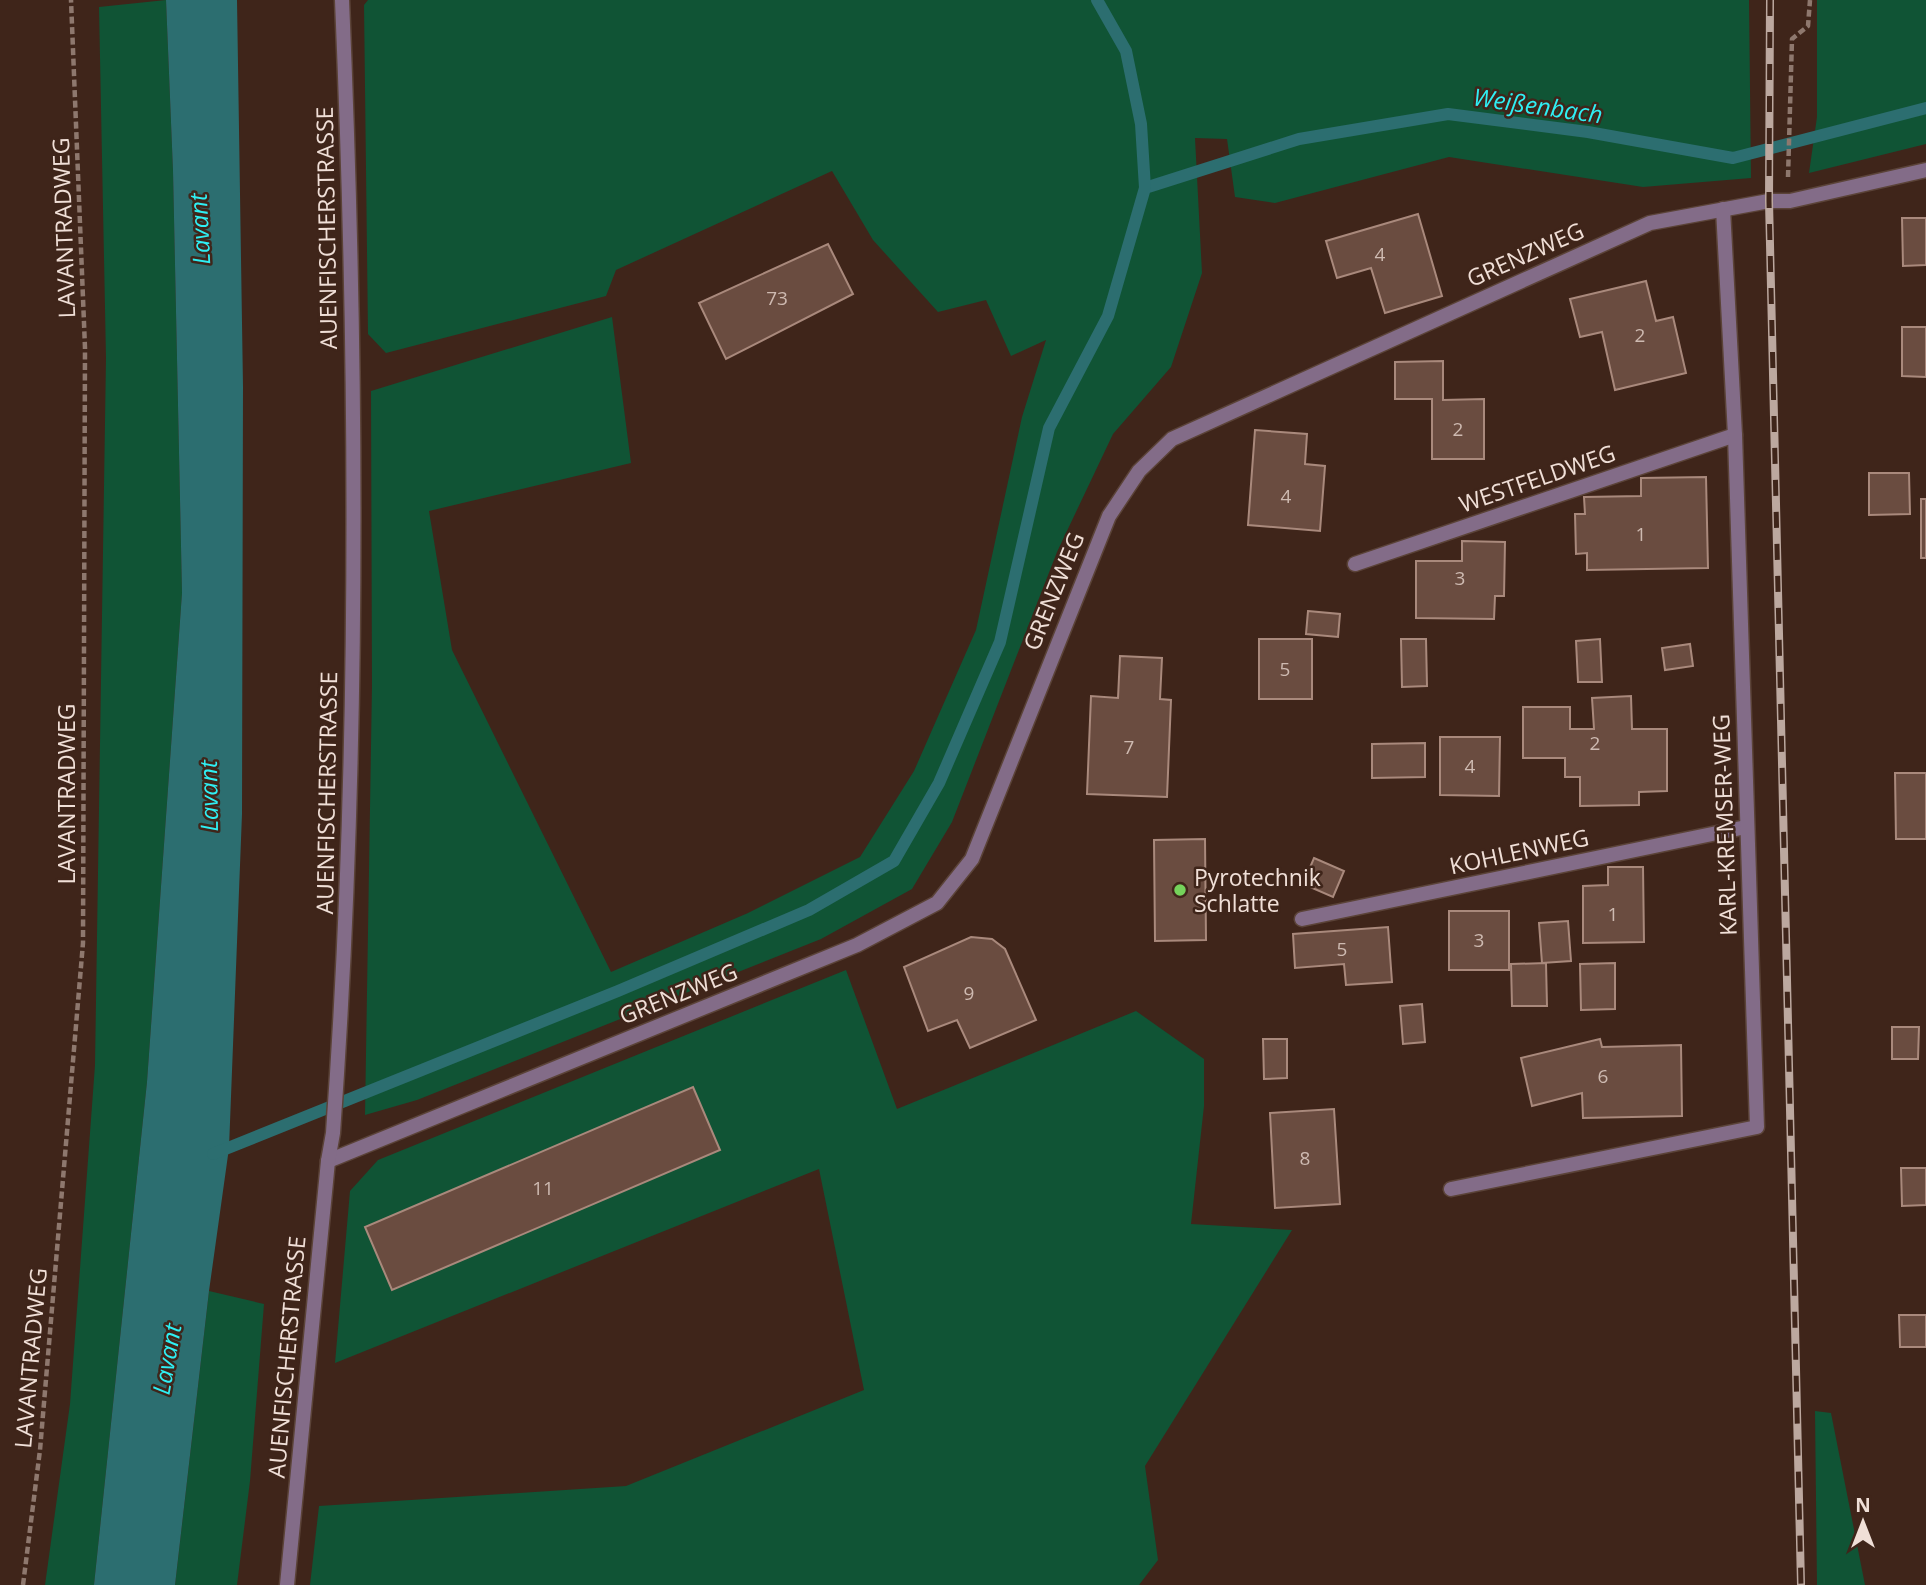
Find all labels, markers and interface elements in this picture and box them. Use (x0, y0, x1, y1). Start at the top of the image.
water label: Weißenbach (1471, 80, 1605, 130)
street label: AUENFISCHERSTRASSE (308, 106, 344, 350)
street label: LAVANTRADWEG (44, 137, 82, 319)
water label: Lavant (181, 191, 217, 266)
street label: GRENZWEG (1461, 214, 1589, 294)
house number: 4 (1375, 241, 1386, 267)
house number: 73 (766, 285, 788, 311)
house number: 2 (1635, 322, 1645, 348)
house number: 2 (1453, 416, 1463, 442)
street label: WESTFELDWEG (1455, 436, 1619, 520)
house number: 4 (1281, 483, 1292, 509)
house number: 1 (1636, 521, 1646, 547)
street label: GRENZWEG (1015, 527, 1091, 655)
house number: 3 (1455, 565, 1465, 591)
house number: 5 (1280, 656, 1290, 682)
street label: AUENFISCHERSTRASSE (308, 671, 344, 915)
street label: LAVANTRADWEG (50, 704, 82, 884)
street label: KARL-KREMSER-WEG (1704, 714, 1744, 936)
house number: 2 (1590, 730, 1600, 756)
house number: 7 (1124, 734, 1134, 760)
house number: 4 (1465, 753, 1476, 779)
water label: Lavant (191, 759, 225, 832)
street label: KOHLENWEG (1446, 821, 1592, 881)
place label: Pyrotechnik Schlatte (1194, 861, 1321, 919)
marker: Pyrotechnik Schlatte (1172, 882, 1188, 898)
house number: 1 (1608, 901, 1618, 927)
house number: 3 (1474, 927, 1484, 953)
house number: 5 (1337, 936, 1347, 962)
street label: GRENZWEG (614, 955, 742, 1031)
house number: 9 (964, 980, 974, 1006)
house number: 6 (1598, 1063, 1608, 1089)
house number: 8 (1300, 1145, 1310, 1171)
house number: 11 (532, 1175, 554, 1201)
street label: AUENFISCHERSTRASSE (259, 1235, 313, 1479)
street label: LAVANTRADWEG (6, 1266, 54, 1450)
water label: Lavant (144, 1320, 189, 1397)
north arrow (1828, 1487, 1898, 1557)
text: N (1855, 1492, 1871, 1518)

